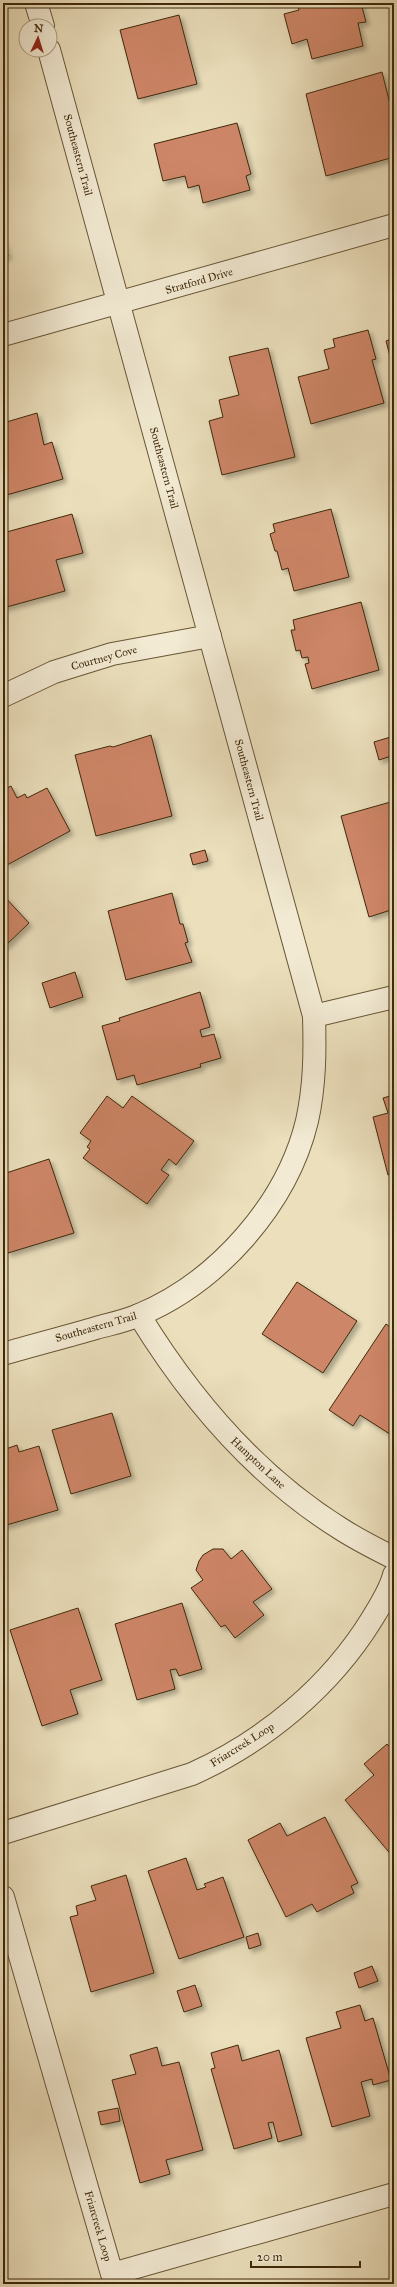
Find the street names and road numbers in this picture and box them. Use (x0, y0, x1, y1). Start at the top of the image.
street label: Southeastern Trail (61, 113, 95, 197)
street label: Stratford Drive (164, 265, 235, 297)
street label: Southeastern Trail (147, 426, 181, 510)
street label: Courtney Cove (70, 643, 139, 673)
street label: Southeastern Trail (232, 738, 266, 822)
street label: Southeastern Trail (54, 1309, 138, 1345)
street label: Hampton Lane (228, 1434, 288, 1492)
street label: Friarcreek Loop (208, 1720, 277, 1770)
street label: Friarcreek Loop (82, 2189, 114, 2263)

